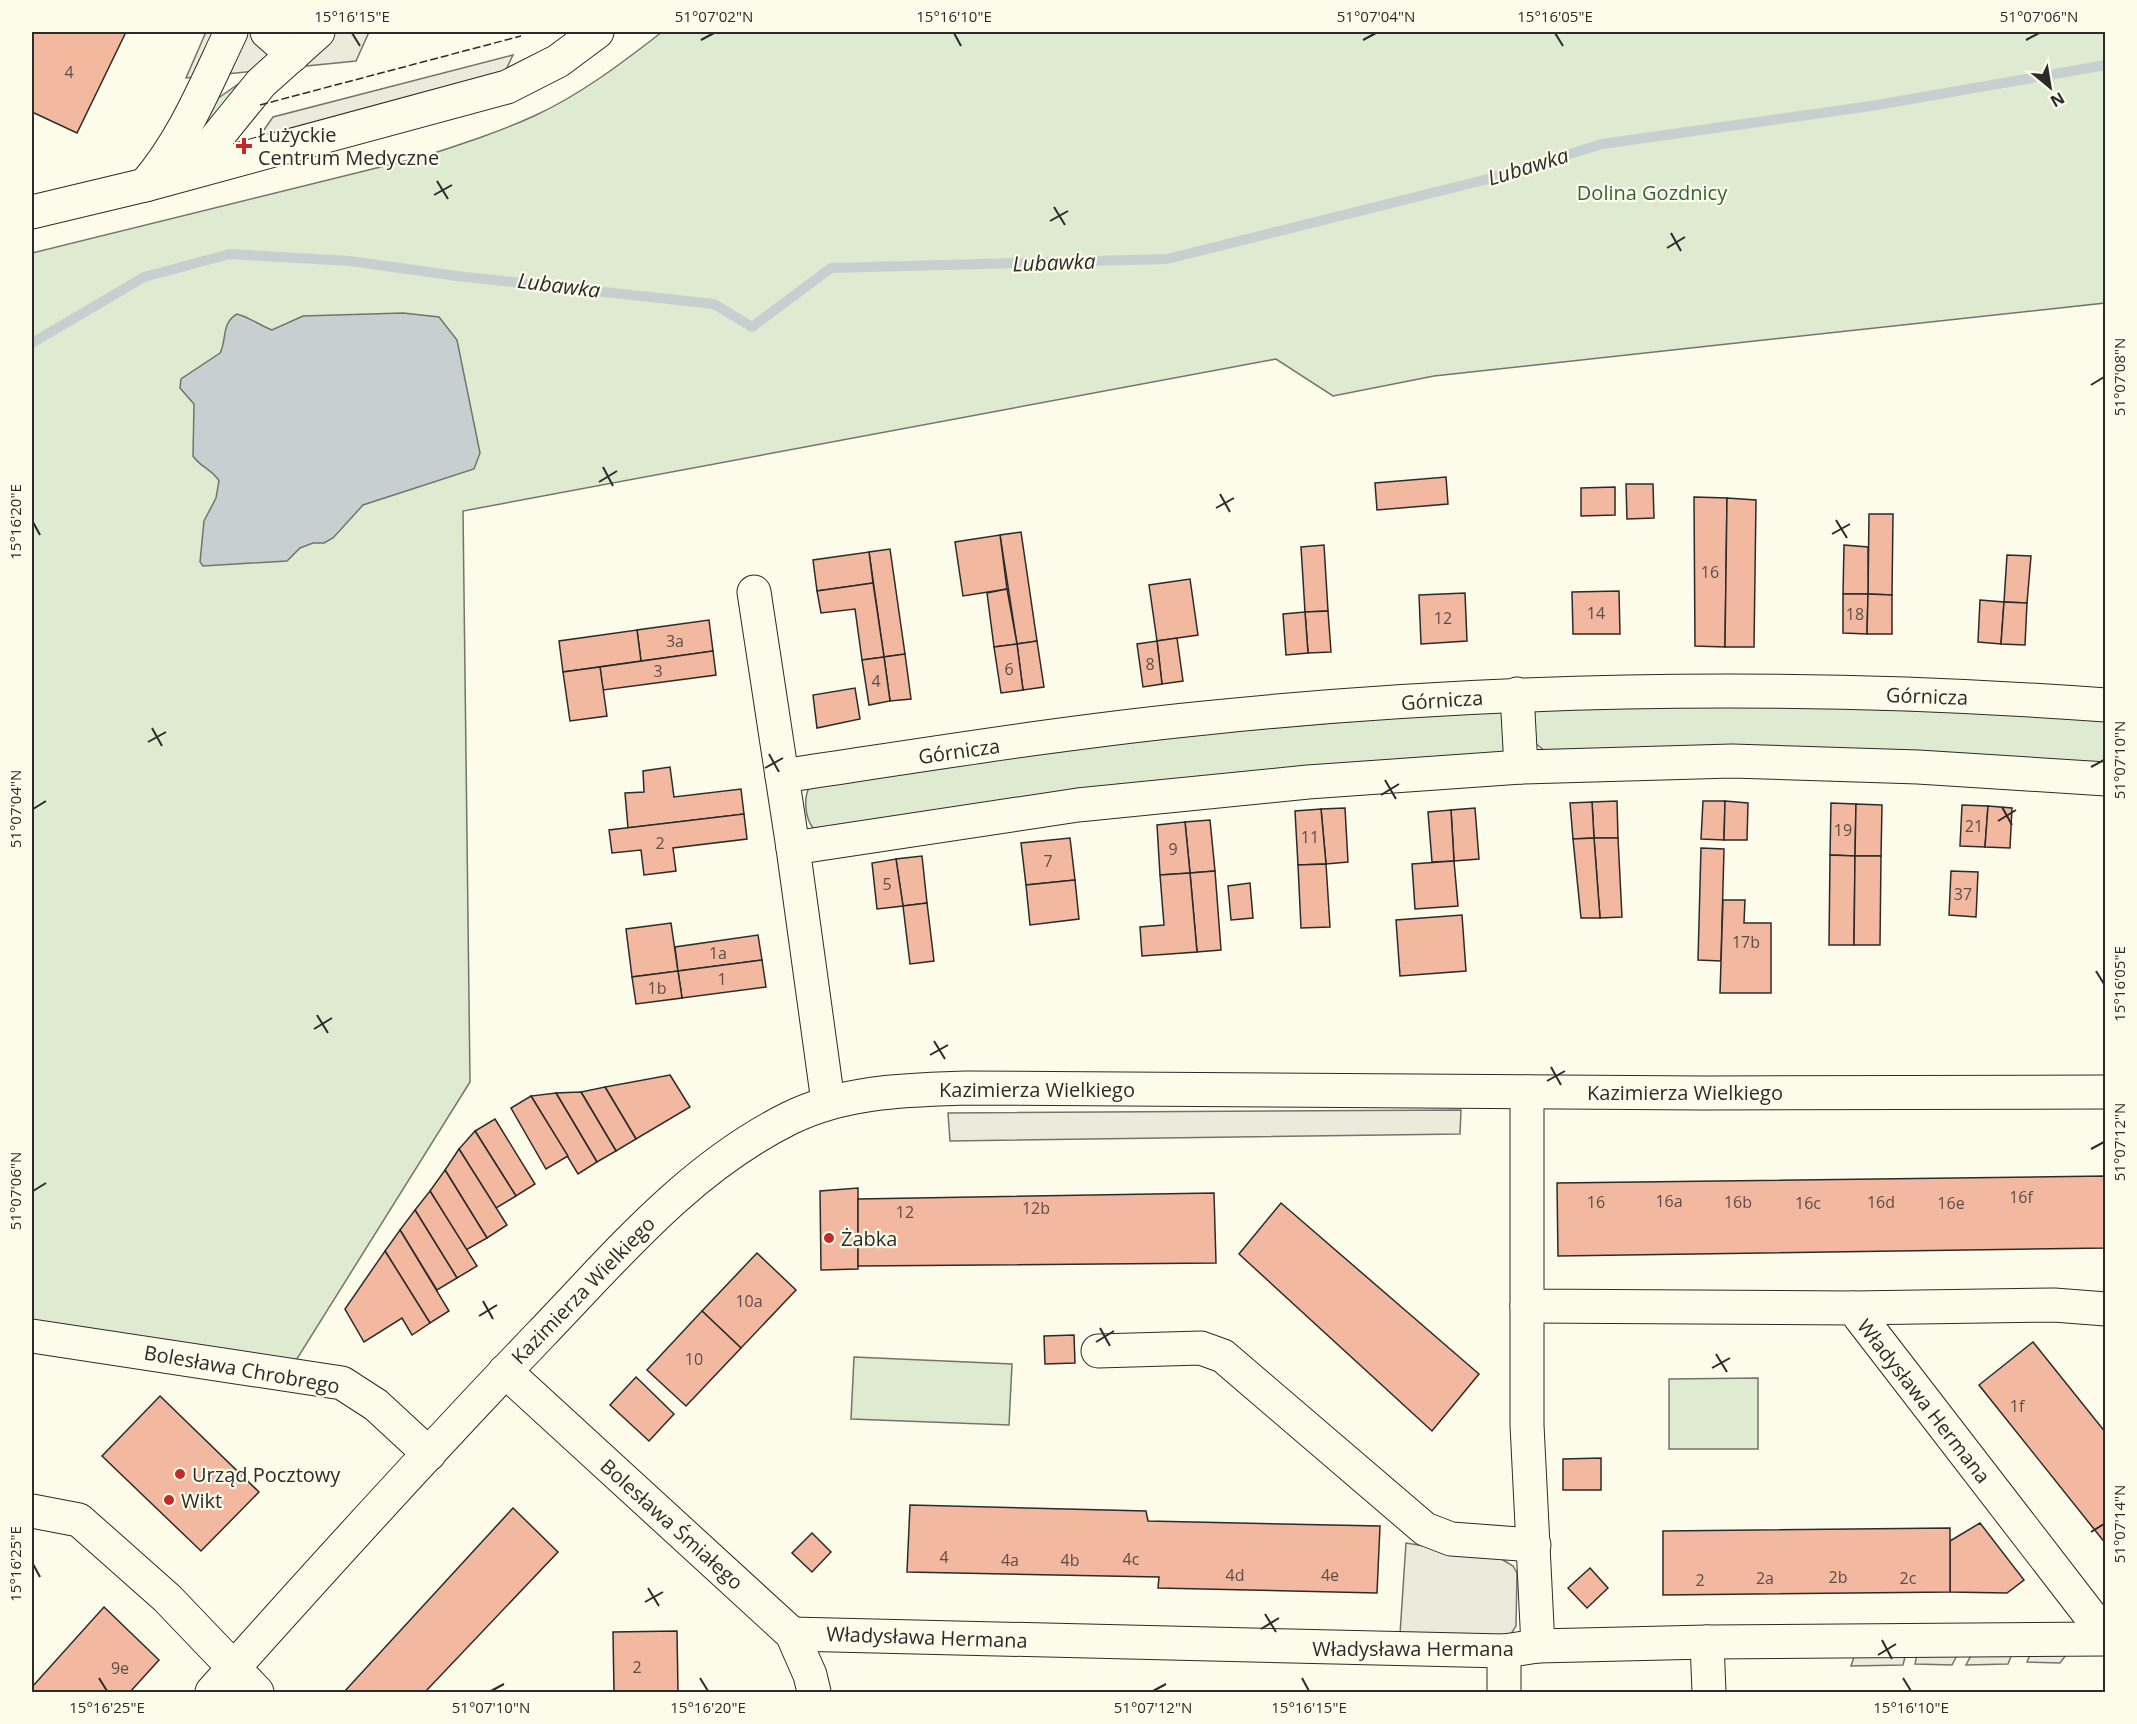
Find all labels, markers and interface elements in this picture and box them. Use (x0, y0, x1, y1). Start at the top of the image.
text: 15°16'15"E (314, 6, 390, 26)
text: 51°07'02"N (675, 6, 753, 26)
text: 15°16'10"E (916, 6, 992, 26)
text: 51°07'04"N (1337, 6, 1415, 26)
text: 15°16'05"E (1517, 6, 1593, 26)
text: 51°07'06"N (2000, 6, 2078, 26)
north arrow (2020, 57, 2080, 117)
house number: 4 (64, 61, 74, 83)
text: N (2046, 87, 2069, 113)
place label: Łużyckie Centrum Medyczne (258, 121, 439, 171)
marker: Łużyckie Centrum Medyczne (235, 137, 253, 155)
water label: Lubawka (1484, 140, 1572, 192)
park label: Dolina Gozdnicy (1577, 179, 1728, 206)
water label: Lubawka (1012, 247, 1096, 277)
water label: Lubawka (516, 266, 602, 304)
text: 51°07'08"N (2109, 338, 2129, 416)
text: 15°16'20"E (5, 484, 25, 560)
house number: 16 (1701, 561, 1719, 583)
house number: 14 (1587, 602, 1605, 624)
house number: 18 (1846, 603, 1864, 625)
house number: 12 (1434, 607, 1452, 629)
house number: 3a (666, 630, 684, 652)
house number: 8 (1145, 653, 1155, 675)
house number: 6 (1004, 658, 1014, 680)
house number: 3 (653, 660, 663, 682)
house number: 4 (871, 670, 881, 692)
street label: Górnicza (1885, 681, 1969, 711)
street label: Górnicza (1400, 684, 1484, 716)
text: 51°07'10"N (2109, 721, 2129, 799)
street label: Górnicza (916, 732, 1002, 770)
text: 51°07'04"N (5, 770, 25, 848)
house number: 21 (1965, 815, 1983, 837)
house number: 19 (1834, 819, 1852, 841)
house number: 11 (1301, 826, 1319, 848)
house number: 2 (655, 832, 665, 854)
house number: 9 (1168, 838, 1178, 860)
house number: 7 (1043, 850, 1053, 872)
house number: 5 (882, 873, 892, 895)
house number: 37 (1954, 883, 1972, 905)
house number: 17b (1732, 931, 1760, 953)
house number: 1a (709, 942, 727, 964)
text: 15°16'05"E (2109, 946, 2129, 1022)
house number: 1 (717, 968, 727, 990)
house number: 1b (648, 977, 666, 999)
street label: Kazimierza Wielkiego (939, 1076, 1135, 1103)
street label: Kazimierza Wielkiego (1587, 1079, 1783, 1106)
text: 51°07'12"N (2109, 1103, 2129, 1181)
text: 51°07'06"N (5, 1152, 25, 1230)
house number: 16f (2009, 1186, 2034, 1208)
house number: 16a (1655, 1190, 1683, 1212)
house number: 16 (1587, 1191, 1605, 1213)
house number: 16b (1724, 1191, 1752, 1213)
house number: 16d (1867, 1191, 1895, 1213)
house number: 16c (1795, 1192, 1821, 1214)
house number: 16e (1937, 1192, 1965, 1214)
house number: 12b (1022, 1197, 1050, 1219)
house number: 12 (896, 1201, 914, 1223)
street label: Kazimierza Wielkiego (505, 1210, 661, 1370)
place label: Żabka (841, 1225, 897, 1252)
marker: Żabka (822, 1231, 836, 1245)
house number: 10a (735, 1290, 763, 1312)
street label: Władysława Hermana (1851, 1313, 1997, 1489)
street label: Bolesława Chrobrego (142, 1338, 342, 1400)
house number: 10 (685, 1348, 703, 1370)
house number: 1f (2010, 1395, 2026, 1417)
street label: Bolesława Śmiałego (595, 1453, 749, 1595)
place label: Urząd Pocztowy (192, 1461, 341, 1488)
marker: Urząd Pocztowy (173, 1467, 187, 1481)
text: 51°07'14"N (2109, 1485, 2129, 1563)
place label: Wikt (181, 1487, 222, 1514)
marker: Wikt (162, 1493, 176, 1507)
text: 15°16'25"E (5, 1526, 25, 1602)
house number: 4 (939, 1546, 949, 1568)
house number: 4c (1123, 1548, 1140, 1570)
house number: 4a (1001, 1549, 1019, 1571)
house number: 4b (1061, 1549, 1079, 1571)
house number: 4d (1226, 1564, 1244, 1586)
house number: 4e (1321, 1564, 1339, 1586)
house number: 2b (1829, 1566, 1847, 1588)
house number: 2a (1756, 1567, 1774, 1589)
house number: 2c (1900, 1567, 1917, 1589)
house number: 2 (1695, 1569, 1705, 1591)
street label: Władysława Hermana (826, 1620, 1028, 1654)
street label: Władysława Hermana (1312, 1635, 1514, 1662)
house number: 2 (632, 1656, 642, 1678)
house number: 9e (111, 1657, 129, 1679)
text: 15°16'25"E (69, 1697, 145, 1717)
text: 51°07'10"N (452, 1697, 530, 1717)
text: 15°16'20"E (670, 1697, 746, 1717)
text: 51°07'12"N (1114, 1697, 1192, 1717)
text: 15°16'15"E (1271, 1697, 1347, 1717)
text: 15°16'10"E (1873, 1697, 1949, 1717)

